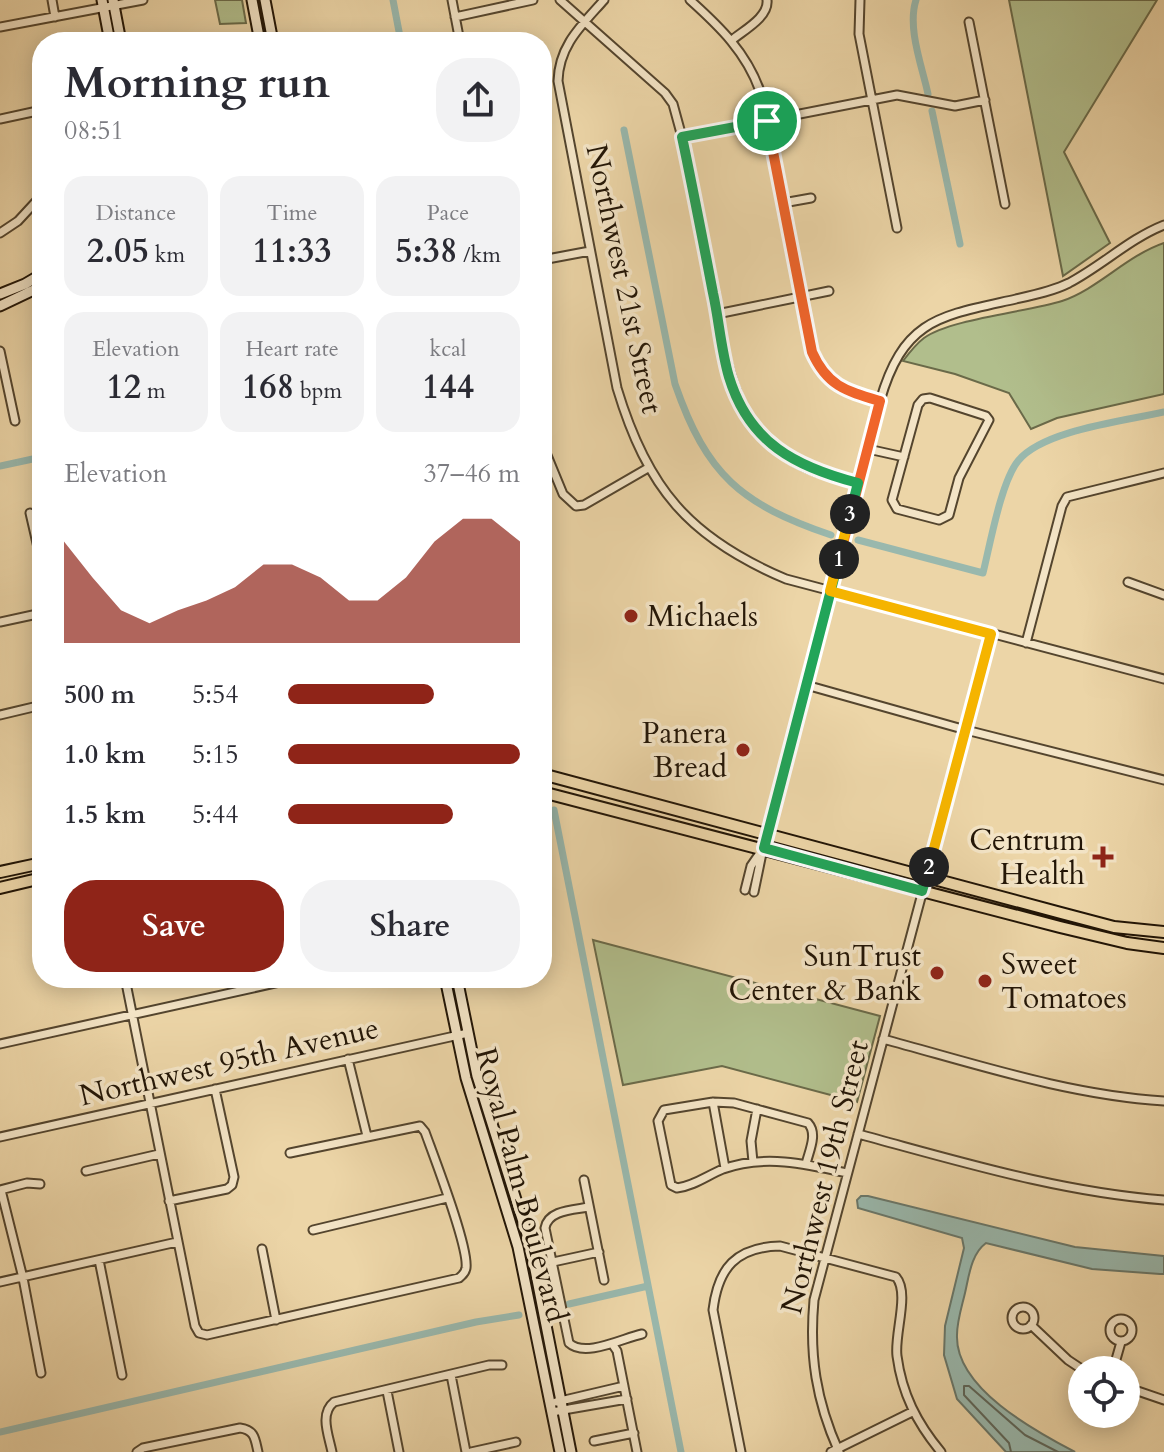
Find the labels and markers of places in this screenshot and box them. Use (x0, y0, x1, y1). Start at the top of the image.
pin (733, 87, 801, 155)
pin: 3 (830, 494, 870, 534)
pin: 1 (819, 539, 859, 579)
place label: Michaels (647, 596, 758, 637)
marker: Michaels (622, 607, 640, 625)
place label: Panera Bread (642, 713, 727, 788)
marker: Panera Bread (734, 741, 752, 759)
place label: Centrum Health (969, 820, 1086, 895)
marker: Centrum Health (1092, 846, 1114, 868)
pin: 2 (909, 847, 949, 887)
place label: SunTrust Center & Bank (728, 936, 922, 1011)
place label: Sweet Tomatoes (1001, 944, 1127, 1019)
marker: SunTrust Center & Bank (928, 964, 946, 982)
marker: Sweet Tomatoes (976, 972, 994, 990)

